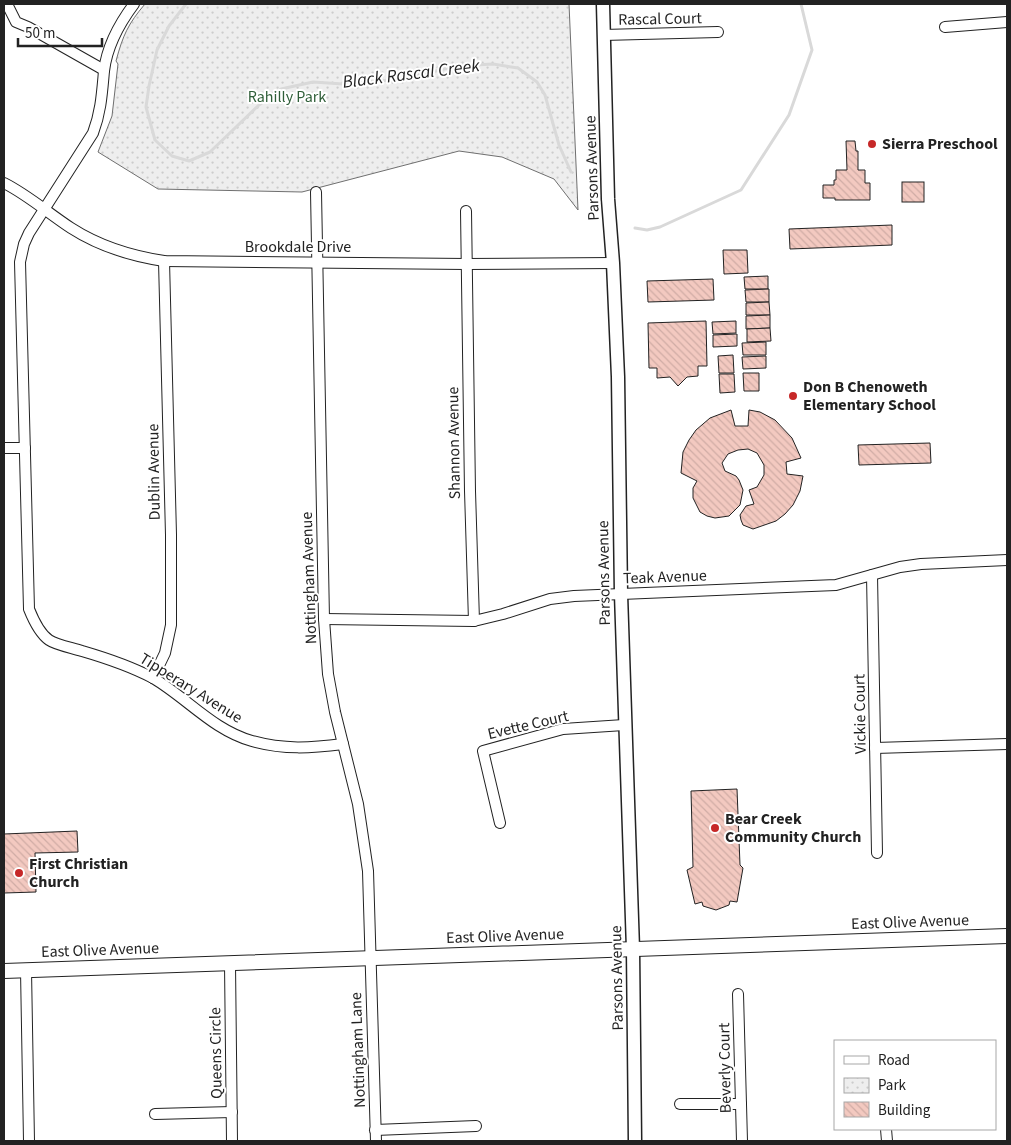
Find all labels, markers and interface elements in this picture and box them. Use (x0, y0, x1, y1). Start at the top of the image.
street label: Rascal Court (618, 7, 703, 31)
scale bar (18, 15, 101, 47)
text: 50 m (25, 23, 55, 44)
water label: Black Rascal Creek (341, 53, 481, 95)
park label: Rahilly Park (248, 86, 326, 108)
street label: Parsons Avenue (579, 115, 605, 221)
place label: Sierra Preschool (882, 133, 998, 155)
marker: Sierra Preschool (866, 138, 878, 150)
street label: Brookdale Drive (245, 236, 351, 258)
place label: Don B Chenoweth Elementary School (803, 376, 936, 416)
street label: Shannon Avenue (442, 386, 466, 500)
marker: Don B Chenoweth Elementary School (787, 390, 799, 402)
street label: Dublin Avenue (142, 423, 166, 521)
street label: Nottingham Avenue (296, 511, 322, 645)
street label: Parsons Avenue (592, 520, 616, 626)
street label: Teak Avenue (623, 565, 707, 589)
street label: Tipperary Avenue (135, 648, 247, 728)
street label: Vickie Court (848, 673, 872, 754)
street label: Evette Court (485, 705, 571, 745)
place label: Bear Creek Community Church (725, 808, 861, 848)
marker: Bear Creek Community Church (709, 822, 721, 834)
place label: First Christian Church (29, 853, 128, 893)
marker: First Christian Church (13, 867, 25, 879)
street label: East Olive Avenue (851, 909, 969, 935)
street label: East Olive Avenue (446, 923, 564, 949)
street label: Parsons Avenue (605, 925, 629, 1031)
street label: East Olive Avenue (41, 937, 159, 963)
street label: Nottingham Lane (345, 992, 371, 1108)
street label: Queens Circle (204, 1007, 228, 1099)
street label: Beverly Court (713, 1022, 737, 1113)
legend (834, 1040, 996, 1130)
text: Road (878, 1050, 910, 1071)
text: Park (878, 1075, 907, 1096)
text: Building (878, 1100, 931, 1121)

